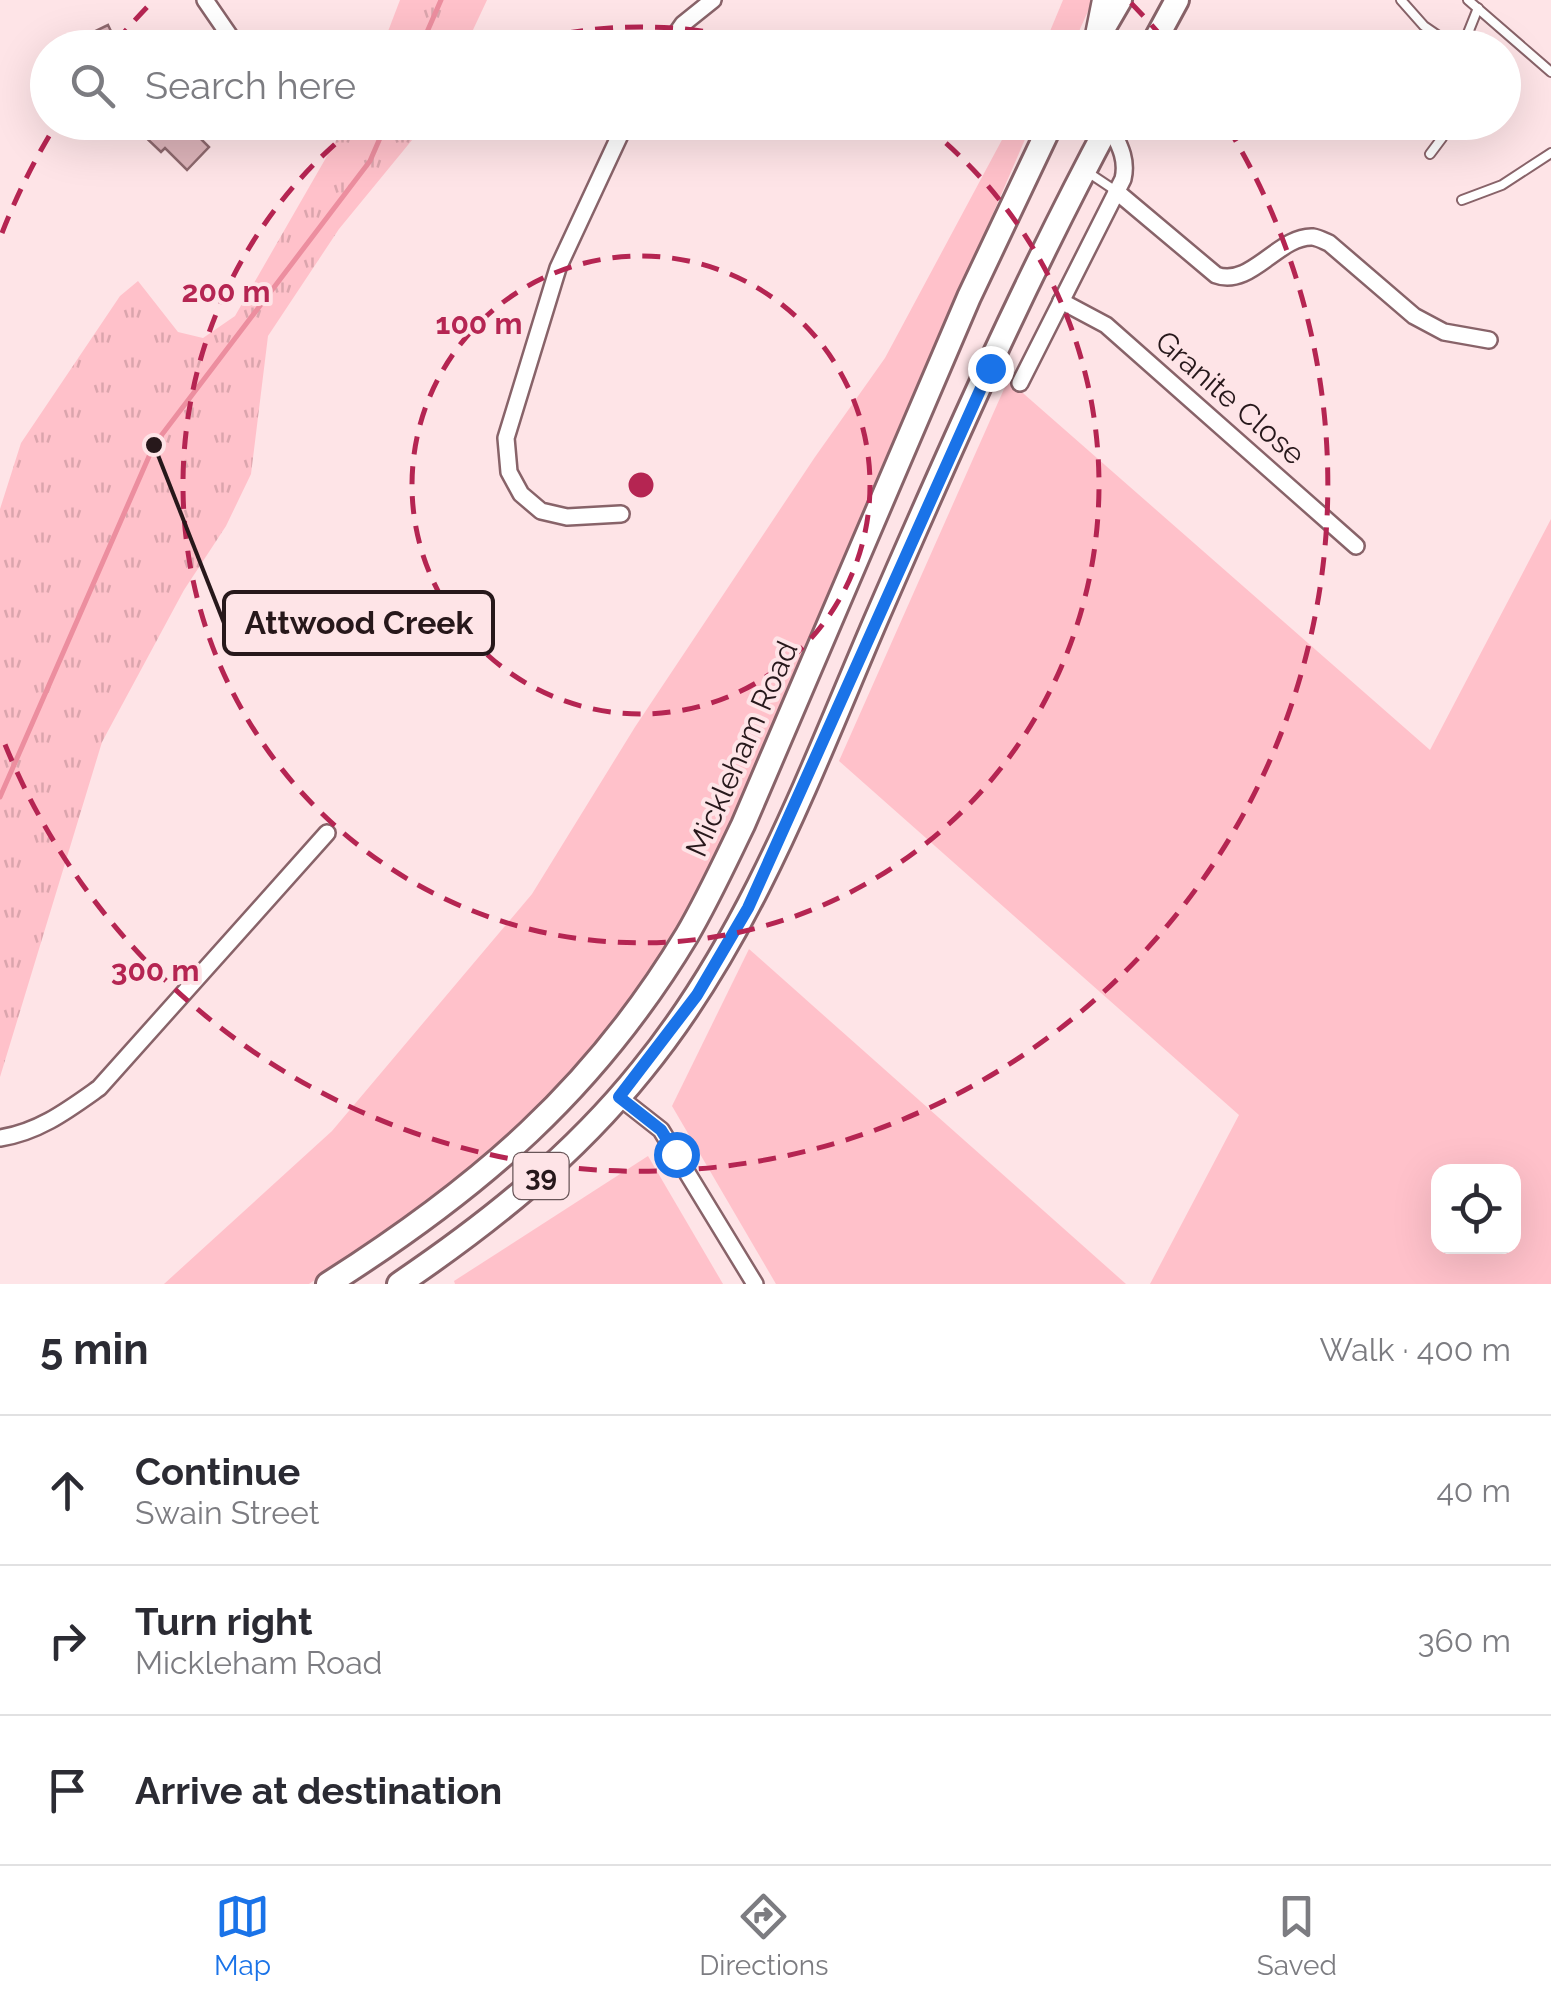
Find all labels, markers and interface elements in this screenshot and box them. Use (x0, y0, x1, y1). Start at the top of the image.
search box (30, 30, 1521, 140)
icon: search (65, 58, 120, 113)
text: Search here (145, 63, 356, 108)
text: 200 m (182, 274, 270, 309)
text: 100 m (436, 306, 522, 341)
street label: Granite Close (1149, 323, 1312, 472)
route end (968, 346, 1014, 392)
centre of rings (623, 467, 659, 503)
callout: Attwood Creek (224, 592, 493, 654)
text: Attwood Creek (245, 604, 474, 641)
street label: Mickleham Road (678, 636, 805, 862)
text: 300 m (111, 953, 199, 988)
route start (654, 1132, 700, 1178)
road number: 39 (514, 1153, 568, 1199)
map controls (1431, 1164, 1521, 1254)
button: locate (1431, 1164, 1521, 1254)
text: 5 min (40, 1325, 149, 1374)
text: Walk · 400 m (1320, 1331, 1511, 1368)
text: Continue (135, 1449, 300, 1494)
icon: ahead (40, 1463, 95, 1518)
text: 40 m (1436, 1472, 1511, 1509)
text: Swain Street (135, 1494, 319, 1531)
text: Turn right (135, 1599, 312, 1644)
icon: right (40, 1613, 95, 1668)
text: 360 m (1417, 1622, 1511, 1659)
text: Mickleham Road (135, 1644, 382, 1681)
icon: arrive (40, 1763, 95, 1818)
text: Arrive at destination (135, 1768, 502, 1813)
tab: Map (214, 1889, 271, 1982)
tab: Directions (699, 1889, 829, 1982)
tab: Saved (1257, 1889, 1337, 1982)

